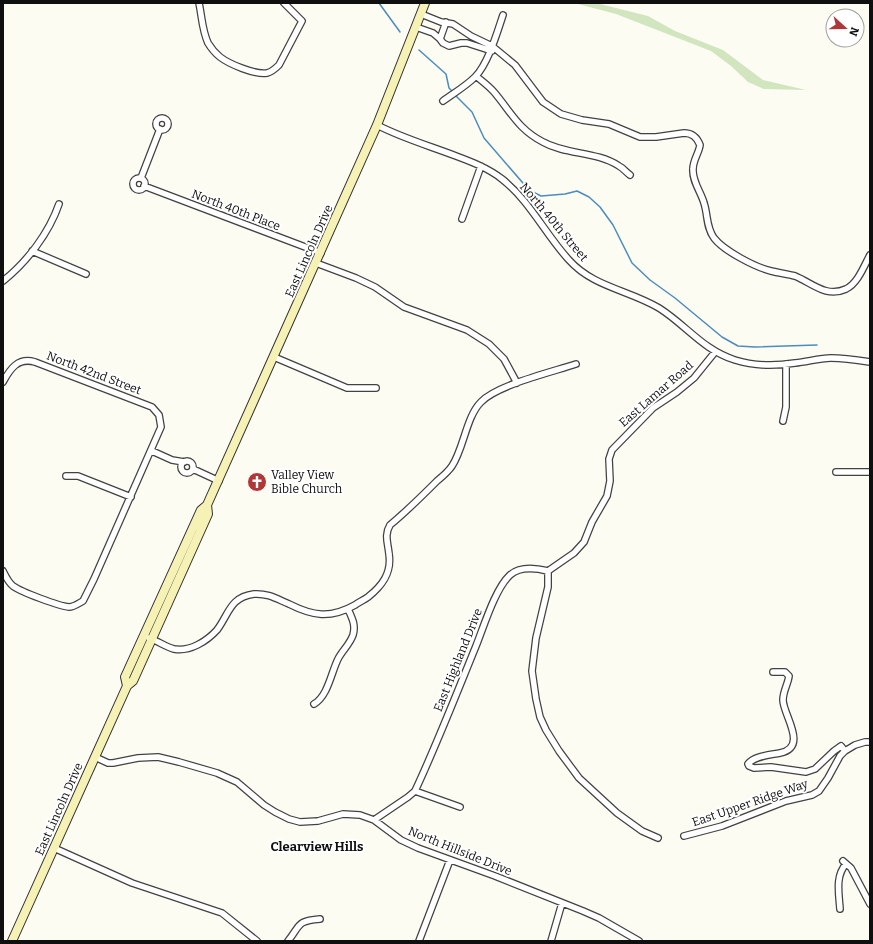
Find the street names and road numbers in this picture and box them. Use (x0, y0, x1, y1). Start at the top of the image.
street label: North 40th Street (517, 180, 591, 265)
street label: North 40th Place (190, 187, 282, 233)
street label: East Lincoln Drive (282, 203, 336, 299)
street label: North 42nd Street (45, 349, 144, 398)
street label: East Lamar Road (616, 358, 696, 430)
street label: East Highland Drive (431, 606, 485, 714)
street label: East Lincoln Drive (32, 761, 86, 857)
street label: East Upper Ridge Way (690, 776, 810, 829)
street label: North Hillside Drive (406, 824, 514, 878)

